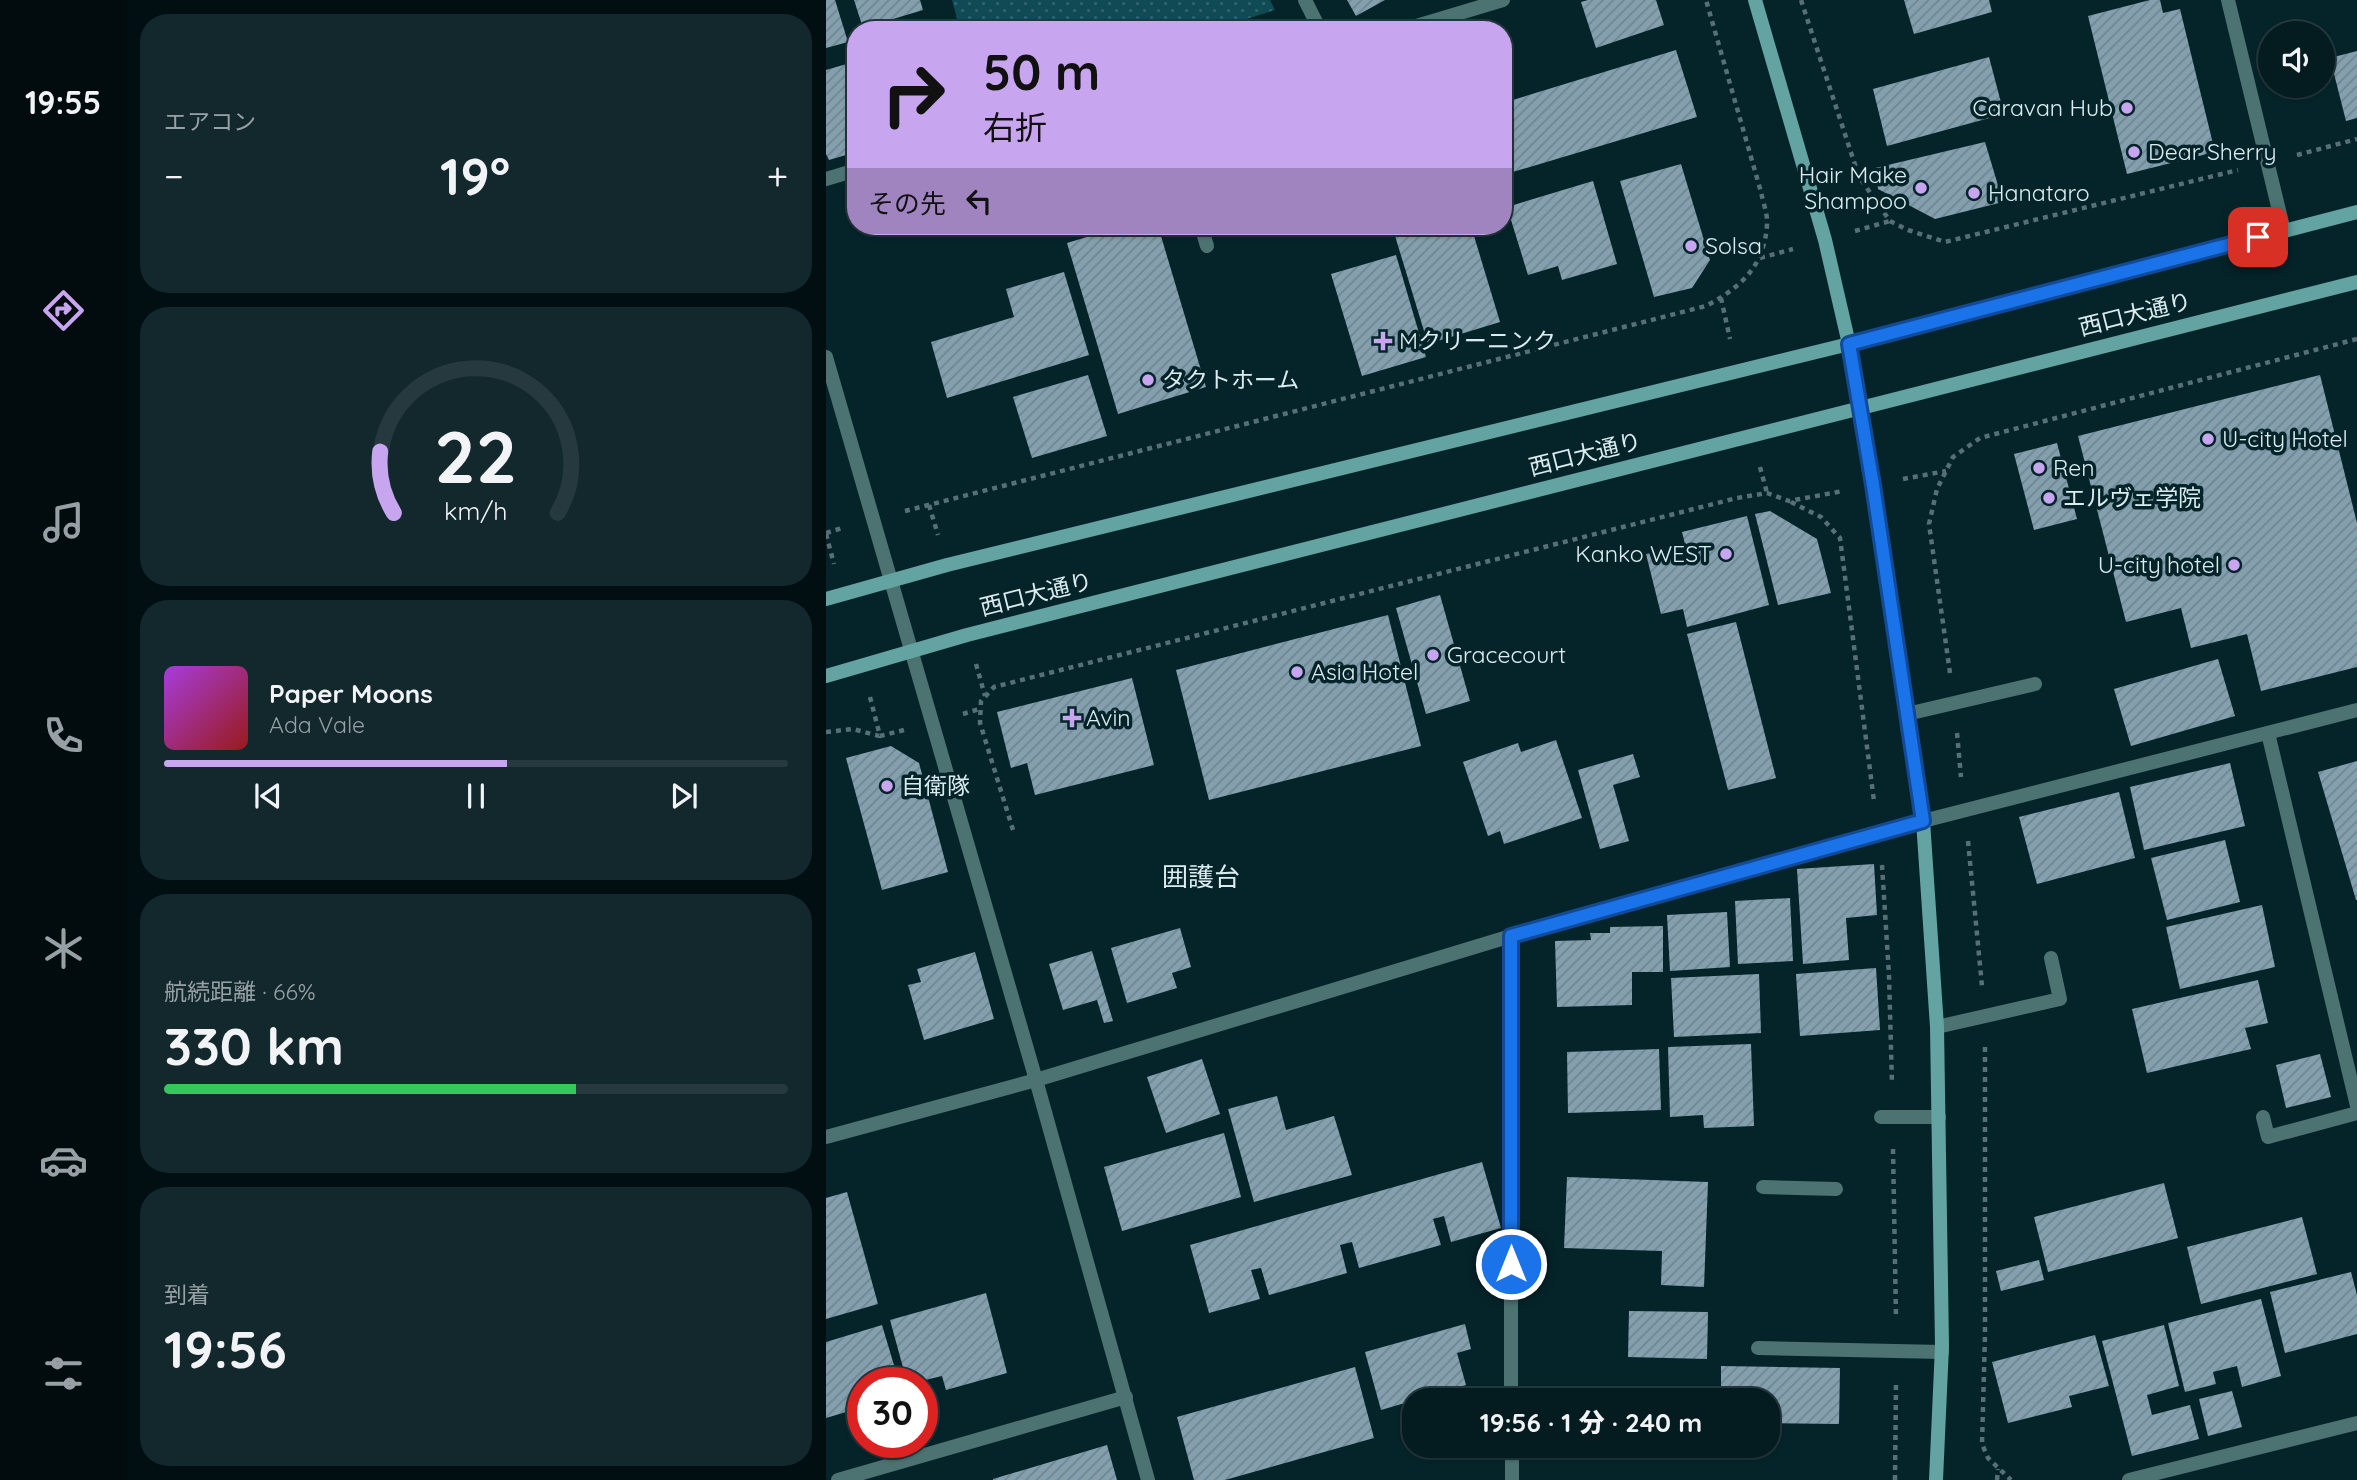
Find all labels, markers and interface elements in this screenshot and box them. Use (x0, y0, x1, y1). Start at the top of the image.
map controls (2258, 21, 2335, 98)
button: sound (2258, 21, 2335, 98)
text: 50 m (983, 41, 1100, 102)
icon: right (868, 49, 959, 140)
text: 19:55 (25, 82, 101, 122)
place label: Caravan Hub (1973, 93, 2113, 122)
marker: Caravan Hub (2119, 100, 2135, 116)
text: エアコン (164, 107, 256, 136)
text: 右折 (983, 107, 1047, 147)
place label: Dear Sherry (2148, 137, 2277, 166)
text: 19° (440, 143, 510, 208)
marker: Dear Sherry (2126, 144, 2142, 160)
text: − (164, 152, 184, 200)
text: + (767, 152, 788, 200)
place label: Hair Make Shampoo (1799, 160, 1907, 215)
place label: Hanataro (1988, 178, 2090, 207)
marker: Hair Make Shampoo (1913, 180, 1929, 196)
icon: left (960, 182, 998, 220)
marker: Hanataro (1966, 185, 1982, 201)
text: その先 (868, 187, 946, 220)
pin (2228, 207, 2288, 267)
icon: arrive (2239, 218, 2277, 256)
place label: Solsa (1705, 231, 1762, 260)
marker: Solsa (1683, 238, 1699, 254)
icon: directions (39, 286, 88, 335)
street label: 西口大通り (2076, 286, 2194, 341)
place label: Mクリーニンク (1399, 326, 1556, 355)
marker: Mクリーニンク (1373, 331, 1393, 351)
place label: タクトホーム (1162, 365, 1299, 394)
marker: タクトホーム (1140, 372, 1156, 388)
text: 22 (435, 410, 517, 501)
place label: U-city Hotel (2222, 424, 2348, 453)
street label: 西口大通り (1526, 426, 1644, 481)
marker: U-city Hotel (2200, 431, 2216, 447)
place label: Ren (2053, 453, 2095, 482)
marker: Ren (2031, 460, 2047, 476)
place label: エルヴェ学院 (2063, 483, 2201, 512)
marker: エルヴェ学院 (2041, 490, 2057, 506)
text: km/h (444, 495, 508, 526)
icon: music (39, 498, 88, 547)
place label: Kanko WEST (1575, 539, 1712, 568)
marker: Kanko WEST (1718, 546, 1734, 562)
place label: U-city hotel (2098, 550, 2220, 579)
marker: U-city hotel (2226, 557, 2242, 573)
street label: 西口大通り (977, 566, 1095, 621)
place label: Gracecourt (1447, 640, 1566, 669)
marker: Gracecourt (1425, 647, 1441, 663)
place label: Asia Hotel (1311, 657, 1418, 686)
marker: Asia Hotel (1289, 664, 1305, 680)
text: Paper Moons (269, 677, 433, 710)
place label: Avin (1086, 703, 1131, 732)
text: Ada Vale (269, 710, 365, 739)
marker: Avin (1064, 710, 1080, 726)
icon: phone (39, 711, 88, 760)
place label: 自衛隊 (901, 771, 970, 800)
icon: previous (249, 777, 287, 815)
icon: pause (457, 777, 495, 815)
icon: next (665, 777, 703, 815)
marker: 自衛隊 (879, 778, 895, 794)
district label: 囲護台 (1162, 860, 1240, 893)
icon: climate (39, 924, 88, 973)
text: 航続距離 · 66% (164, 977, 316, 1006)
text: 330 km (164, 1013, 344, 1078)
icon: car (39, 1136, 88, 1185)
position arrow (1474, 1227, 1548, 1301)
text: 到着 (164, 1280, 210, 1309)
text: 19:56 (164, 1316, 287, 1381)
icon: filters (39, 1349, 88, 1398)
speed limit sign: 30 (847, 1367, 938, 1458)
text: 19:56 · 1 分 · 240 m (1480, 1406, 1702, 1439)

